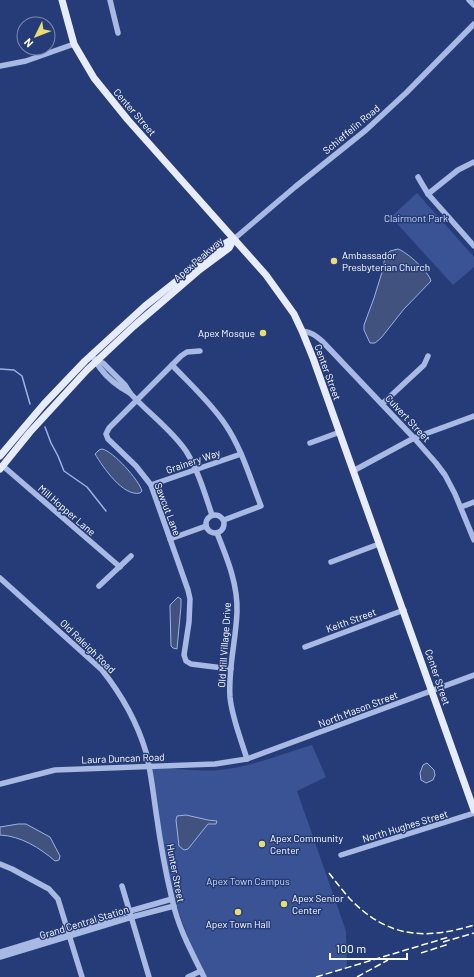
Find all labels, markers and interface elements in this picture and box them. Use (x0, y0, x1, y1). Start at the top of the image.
north arrow (16, 16, 56, 56)
text: N (21, 36, 36, 50)
street label: Center Street (111, 86, 159, 138)
street label: Schieffelin Road (320, 102, 382, 156)
park label: Clairmont Park (384, 212, 448, 224)
street label: Apex Peakway (171, 234, 225, 284)
place label: Ambassador Presbyterian Church (342, 249, 430, 273)
marker: Ambassador Presbyterian Church (329, 256, 339, 266)
place label: Apex Mosque (198, 327, 255, 339)
marker: Apex Mosque (258, 328, 268, 338)
street label: Center Street (312, 342, 344, 402)
street label: Culvert Street (383, 392, 433, 444)
street label: Grainery Way (164, 446, 222, 476)
street label: Sawcut Lane (152, 481, 184, 537)
street label: Mill Hopper Lane (36, 482, 98, 538)
street label: Old Mill Village Drive (215, 602, 233, 688)
street label: Keith Street (324, 605, 378, 635)
street label: Old Raleigh Road (58, 617, 118, 675)
street label: Center Street (423, 647, 453, 707)
street label: North Mason Street (317, 688, 400, 730)
street label: Laura Duncan Road (81, 751, 165, 765)
street label: North Hughes Street (361, 807, 450, 845)
place label: Apex Community Center (270, 832, 343, 856)
marker: Apex Community Center (257, 839, 267, 849)
street label: Hunter Street (164, 843, 188, 903)
park label: Apex Town Campus (206, 875, 290, 887)
place label: Apex Senior Center (292, 892, 344, 916)
marker: Apex Senior Center (279, 899, 289, 909)
street label: Grand Central Station (38, 903, 130, 941)
marker: Apex Town Hall (233, 907, 243, 917)
place label: Apex Town Hall (206, 918, 270, 930)
scale bar (330, 935, 407, 961)
text: 100 m (336, 941, 366, 955)

